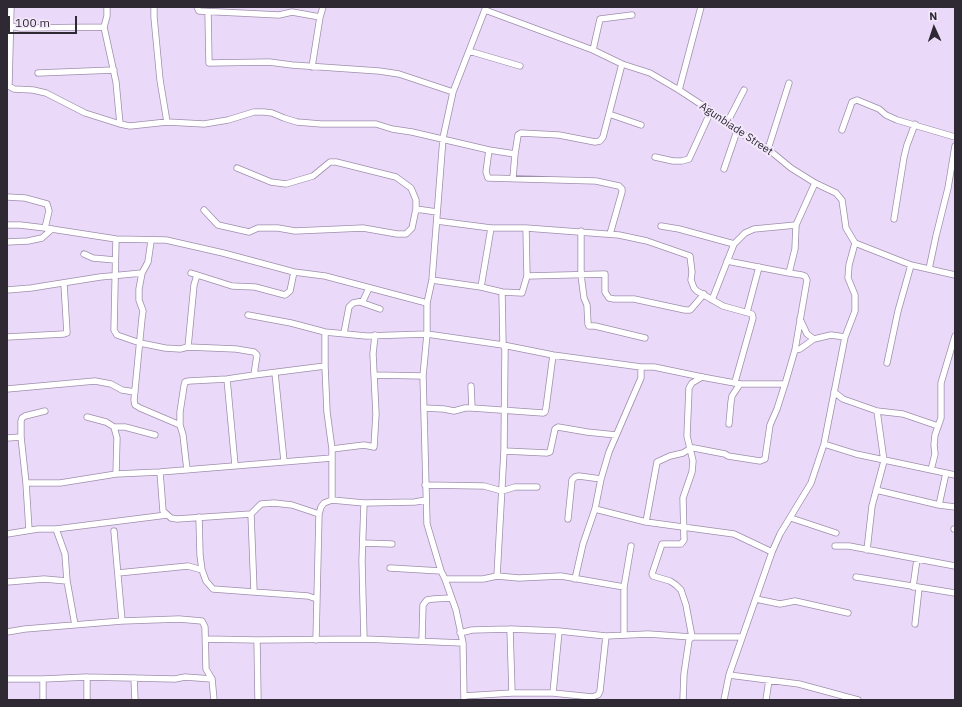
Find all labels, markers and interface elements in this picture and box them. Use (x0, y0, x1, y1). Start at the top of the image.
scale bar (10, 8, 79, 34)
north arrow (914, 8, 954, 48)
text: N (929, 9, 938, 23)
text: 100 m (15, 15, 50, 30)
street label: Agunbiade Street (697, 100, 775, 158)

